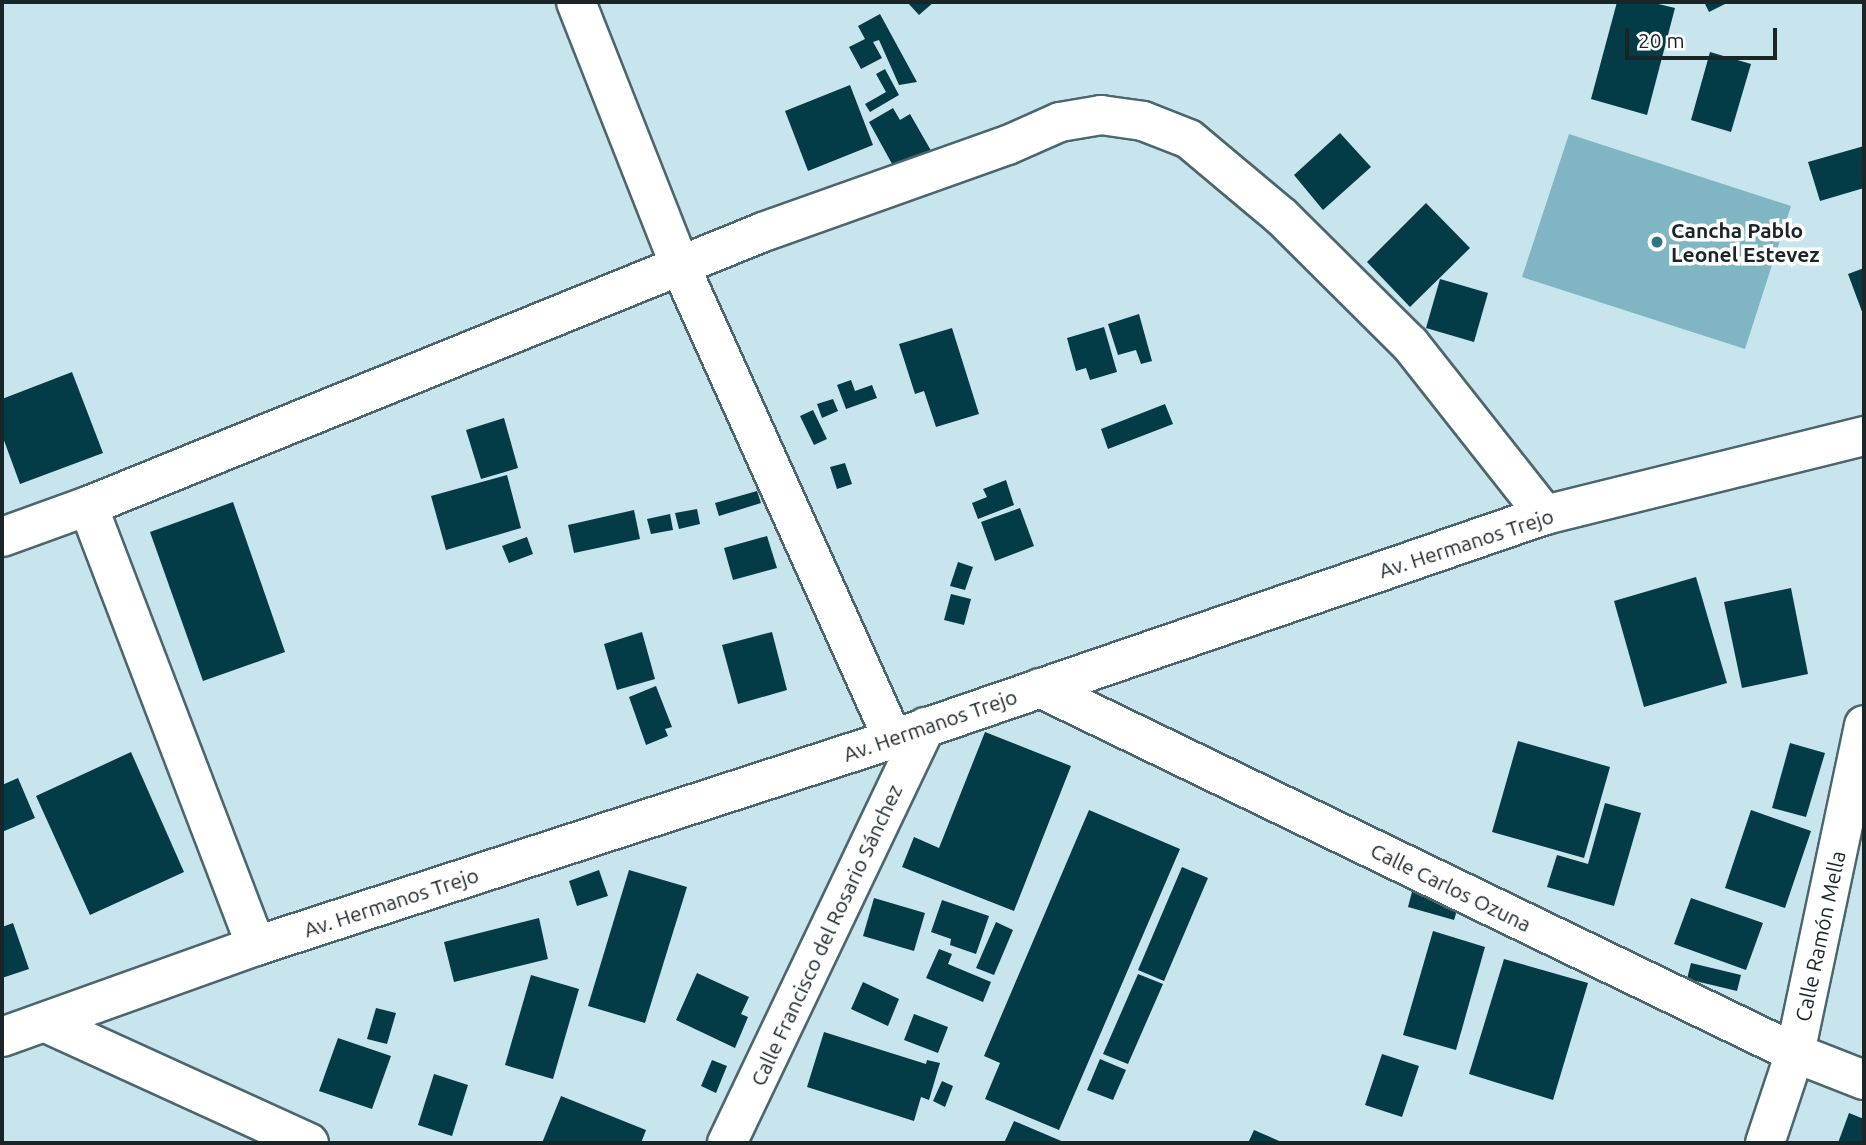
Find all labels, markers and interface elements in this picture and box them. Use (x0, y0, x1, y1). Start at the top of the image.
scale bar (1628, 14, 1780, 58)
text: 20 m (1638, 28, 1685, 52)
place label: Cancha Pablo Leonel Estevez (1671, 217, 1820, 267)
marker: Cancha Pablo Leonel Estevez (1649, 234, 1665, 250)
street label: Av. Hermanos Trejo (1375, 503, 1557, 583)
street label: Av. Hermanos Trejo (840, 683, 1020, 767)
street label: Calle Francisco del Rosario Sánchez (745, 780, 907, 1090)
street label: Calle Carlos Ozuna (1367, 837, 1535, 937)
street label: Calle Ramón Mella (1790, 848, 1850, 1024)
street label: Av. Hermanos Trejo (300, 862, 482, 942)

